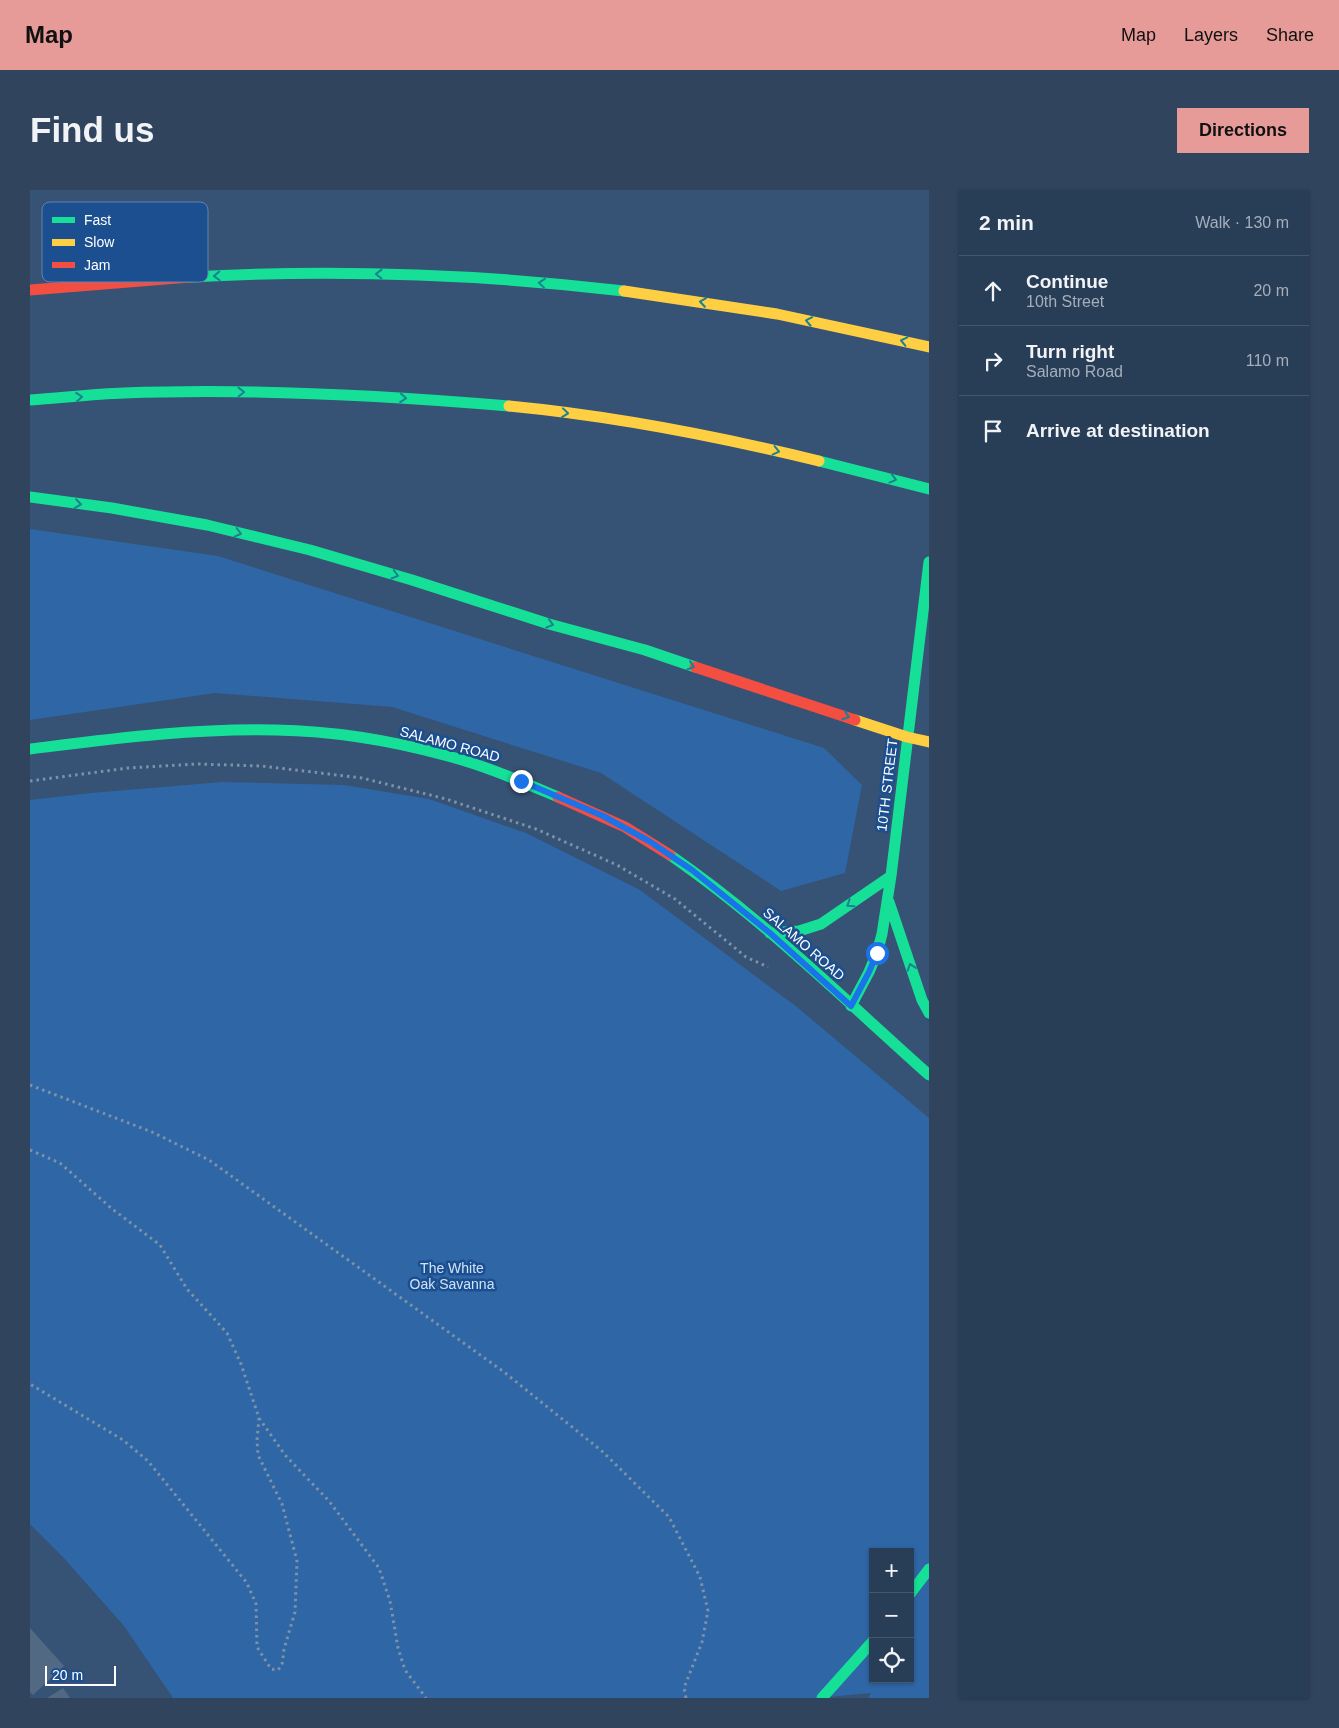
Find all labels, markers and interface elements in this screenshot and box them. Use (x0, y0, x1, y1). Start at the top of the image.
text: Map (25, 21, 73, 48)
text: Map (1121, 25, 1156, 45)
text: Layers (1184, 25, 1238, 45)
text: Share (1266, 25, 1314, 45)
button: Directions (1177, 108, 1309, 153)
text: Find us (30, 110, 154, 149)
legend (42, 202, 208, 282)
text: 2 min (979, 211, 1034, 234)
text: Fast (84, 212, 111, 228)
text: Walk · 130 m (1195, 214, 1289, 231)
text: Slow (84, 234, 115, 250)
text: Jam (84, 257, 110, 273)
one-way arrow (375, 269, 383, 279)
one-way arrow (213, 271, 221, 282)
text: Continue (1026, 271, 1108, 292)
icon: ahead (979, 277, 1007, 305)
one-way arrow (537, 278, 545, 289)
text: 20 m (1253, 282, 1289, 299)
text: 10th Street (1026, 293, 1104, 310)
one-way arrow (699, 297, 707, 308)
one-way arrow (805, 316, 814, 326)
one-way arrow (900, 336, 909, 347)
text: Turn right (1026, 341, 1114, 362)
icon: right (979, 347, 1007, 375)
text: 110 m (1246, 352, 1289, 369)
text: Salamo Road (1026, 363, 1123, 380)
one-way arrow (238, 387, 245, 397)
one-way arrow (75, 391, 83, 402)
one-way arrow (400, 392, 408, 403)
one-way arrow (561, 407, 569, 418)
icon: arrive (979, 417, 1007, 445)
text: Arrive at destination (1026, 420, 1210, 441)
one-way arrow (771, 445, 780, 456)
one-way arrow (889, 473, 898, 484)
one-way arrow (75, 498, 83, 509)
one-way arrow (234, 527, 243, 538)
one-way arrow (391, 569, 399, 580)
one-way arrow (545, 618, 554, 628)
one-way arrow (687, 660, 695, 670)
one-way arrow (841, 710, 850, 720)
street label: SALAMO ROAD (398, 723, 502, 765)
street label: 10TH STREET (873, 737, 901, 832)
route end (510, 770, 533, 793)
one-way arrow (847, 898, 856, 907)
street label: SALAMO ROAD (760, 904, 848, 984)
route start (866, 942, 889, 965)
one-way arrow (907, 964, 917, 972)
park label: The White Oak Savanna (410, 1260, 495, 1292)
map controls (869, 1548, 914, 1683)
button: + (869, 1548, 914, 1593)
button: − (869, 1593, 914, 1638)
button: locate (869, 1638, 914, 1683)
scale bar (45, 1663, 116, 1686)
text: 20 m (52, 1667, 83, 1683)

